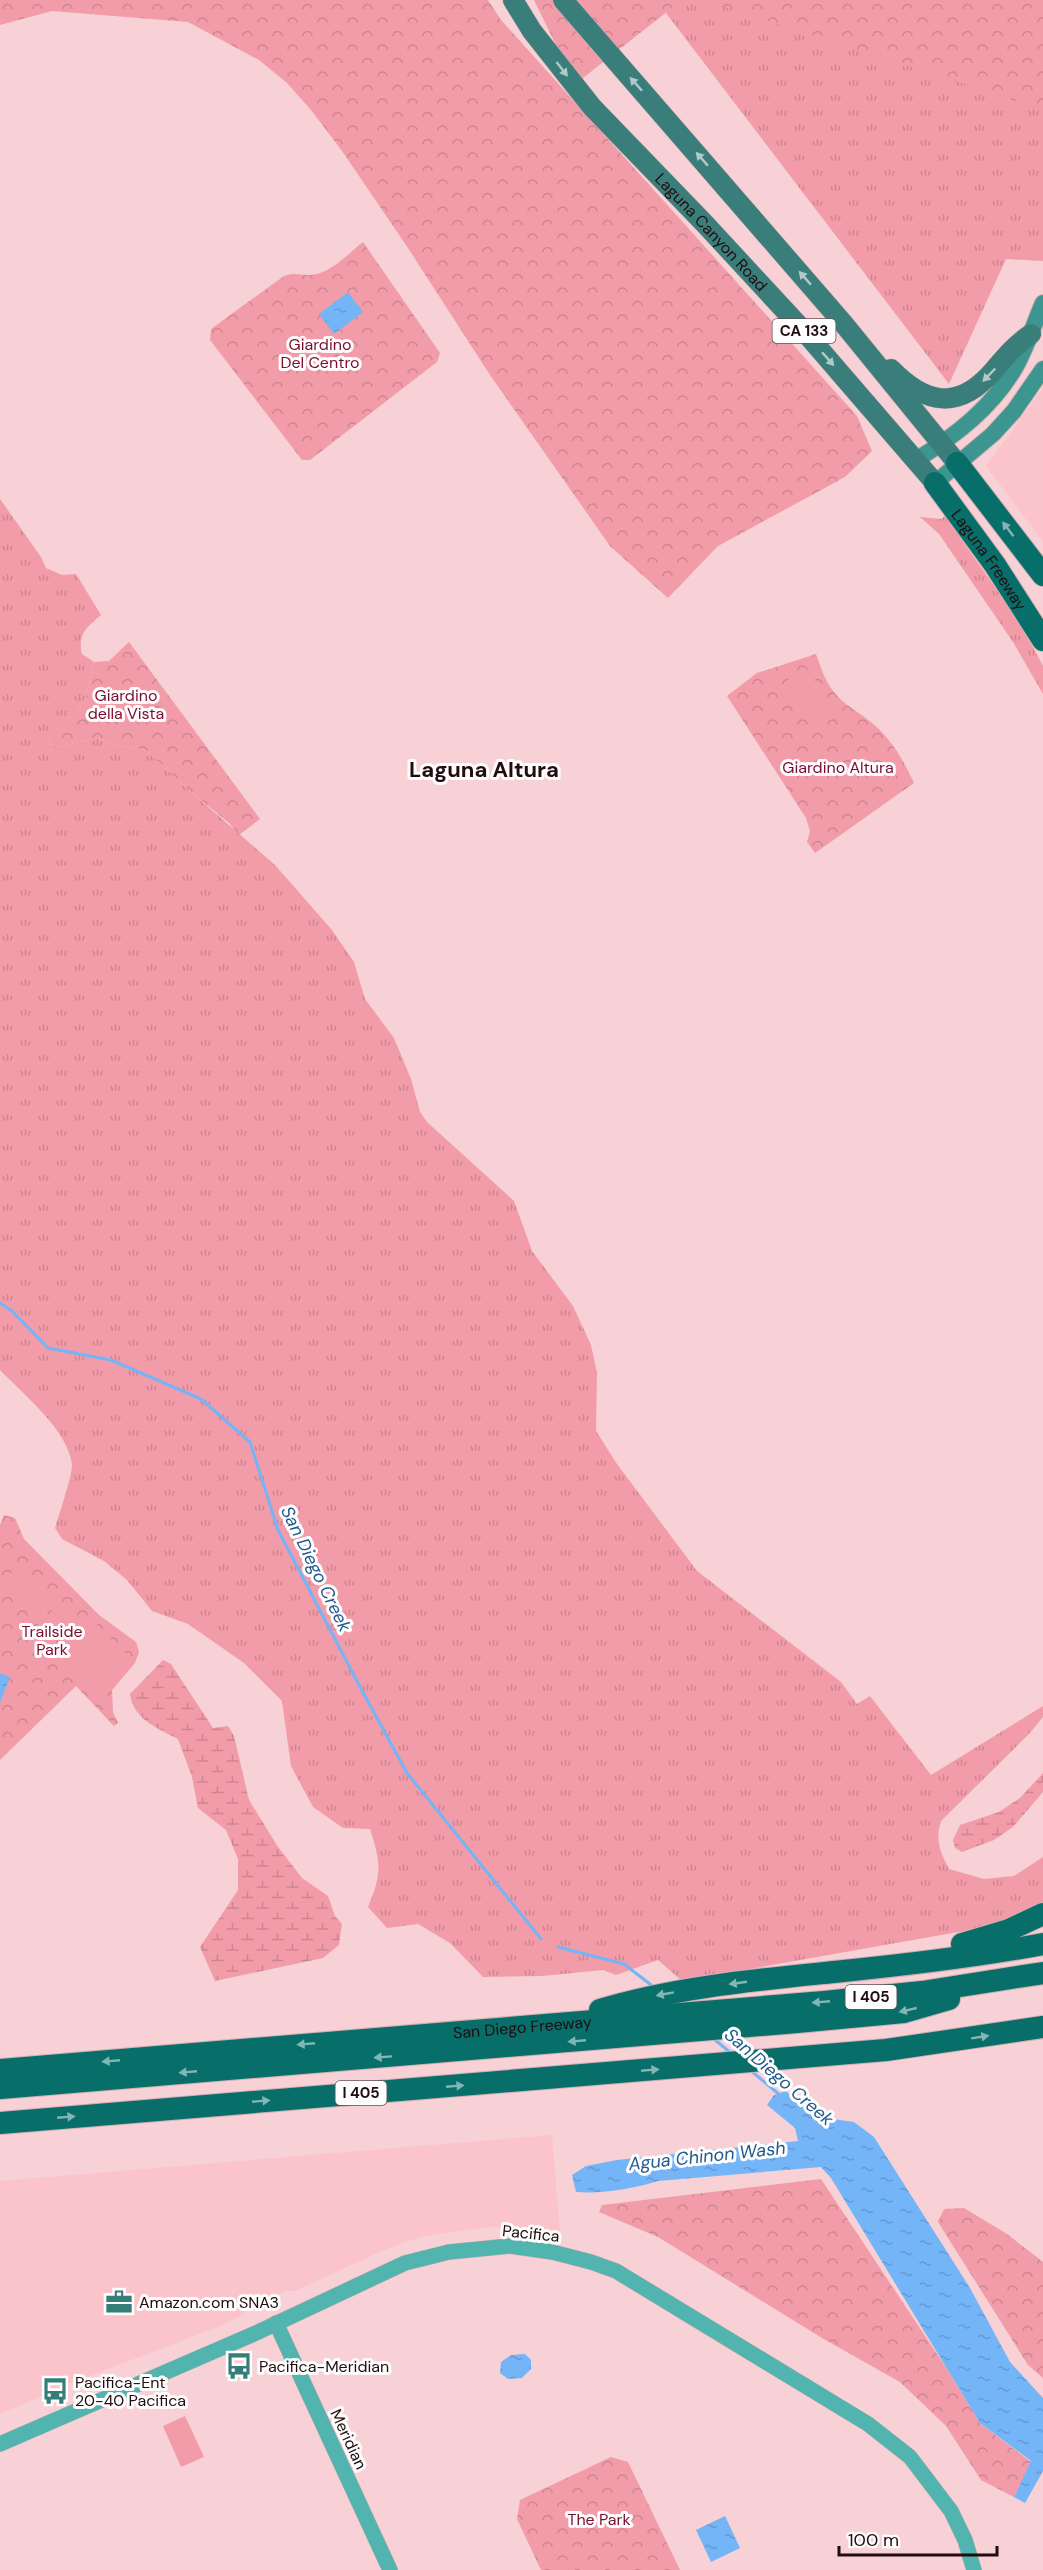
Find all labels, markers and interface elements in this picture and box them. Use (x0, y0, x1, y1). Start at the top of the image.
one-way arrow (556, 61, 569, 77)
one-way arrow (630, 77, 643, 92)
one-way arrow (696, 152, 709, 167)
street label: Laguna Canyon Road (650, 169, 772, 296)
one-way arrow (799, 271, 812, 286)
road number: CA 133 (772, 319, 836, 343)
park label: Giardino Del Centro (280, 334, 360, 373)
one-way arrow (821, 351, 834, 366)
one-way arrow (982, 367, 996, 382)
street label: Laguna Freeway (947, 505, 1031, 615)
one-way arrow (1002, 521, 1014, 537)
park label: Giardino della Vista (88, 685, 164, 724)
district label: Laguna Altura (409, 755, 559, 784)
park label: Giardino Altura (782, 757, 894, 778)
water label: San Diego Creek (275, 1502, 357, 1637)
park label: Trailside Park (21, 1621, 83, 1660)
one-way arrow (728, 1978, 747, 1988)
road number: I 405 (846, 1985, 896, 2009)
one-way arrow (655, 1990, 674, 1999)
one-way arrow (812, 1997, 831, 2007)
one-way arrow (899, 2006, 917, 2016)
street label: San Diego Freeway (452, 2011, 593, 2044)
water label: San Diego Creek (719, 2023, 839, 2132)
one-way arrow (971, 2033, 990, 2042)
one-way arrow (568, 2036, 587, 2046)
one-way arrow (296, 2039, 315, 2049)
one-way arrow (373, 2052, 392, 2062)
one-way arrow (102, 2056, 121, 2066)
one-way arrow (640, 2065, 659, 2075)
one-way arrow (179, 2068, 198, 2077)
road number: I 405 (336, 2081, 386, 2105)
one-way arrow (446, 2081, 465, 2090)
one-way arrow (251, 2097, 270, 2106)
one-way arrow (57, 2113, 76, 2122)
water label: Agua Chinon Wash (626, 2136, 787, 2176)
street label: Pacifica (501, 2220, 561, 2247)
office icon: Amazon.com SNA3 (104, 2287, 134, 2317)
place label: Amazon.com SNA3 (139, 2292, 279, 2313)
bus stop icon: Pacifica-Meridian (224, 2351, 254, 2381)
place label: Pacifica-Meridian (259, 2356, 389, 2377)
place label: Pacifica-Ent 20-40 Pacifica (75, 2372, 186, 2411)
bus stop icon: Pacifica-Ent 20-40 Pacifica (40, 2376, 70, 2406)
street label: Meridian (325, 2406, 372, 2473)
park label: The Park (567, 2509, 631, 2530)
scale bar (839, 2519, 996, 2557)
text: 100 m (848, 2528, 899, 2552)

